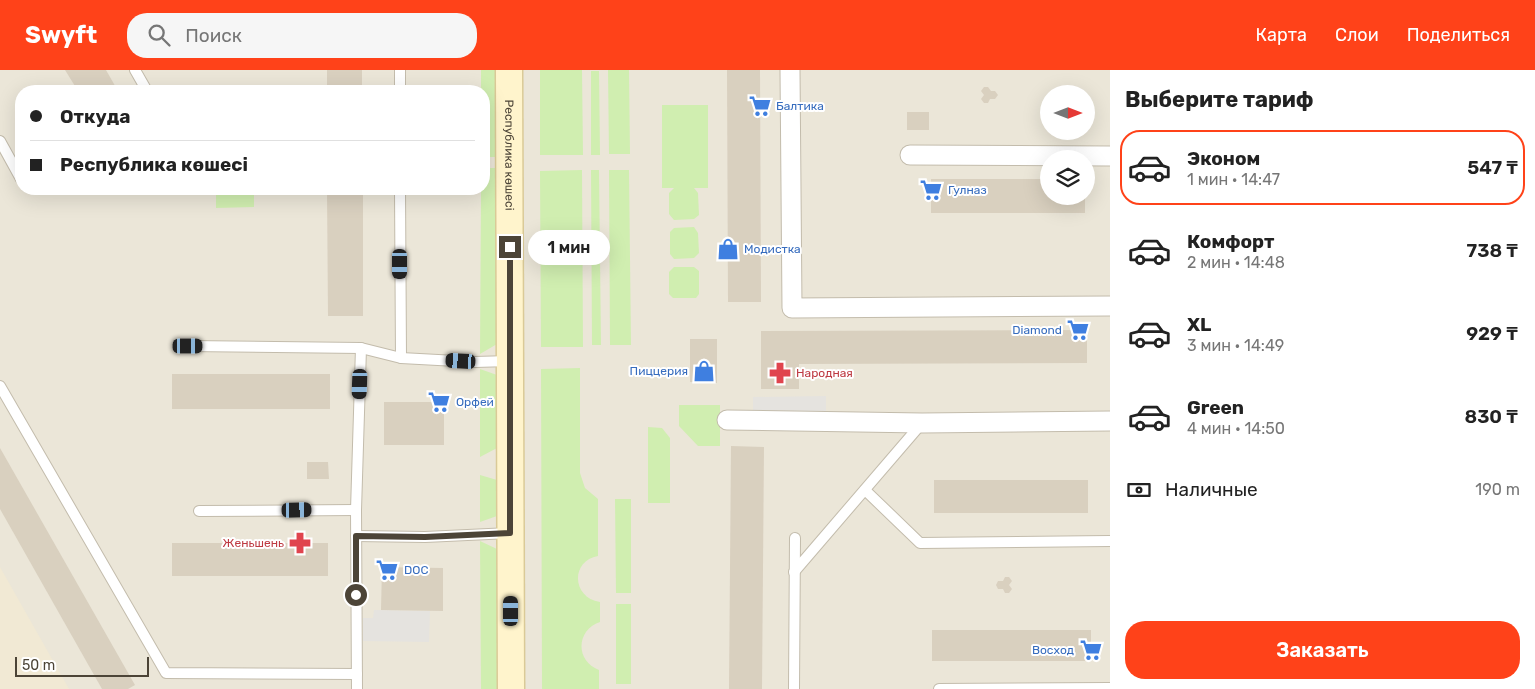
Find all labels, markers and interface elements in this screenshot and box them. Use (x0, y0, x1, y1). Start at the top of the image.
search box (127, 13, 477, 58)
text: Swyft (25, 21, 97, 49)
icon: search (145, 21, 173, 49)
text: Поиск (185, 24, 242, 47)
text: Карта (1256, 24, 1307, 46)
text: Слои (1335, 24, 1379, 46)
text: Поделиться (1407, 24, 1510, 46)
north arrow (1040, 85, 1095, 140)
map controls (1040, 85, 1095, 205)
text: Выберите тариф (1125, 86, 1314, 113)
supermarket icon: Балтика (747, 93, 773, 119)
street label: Республика көшесі (502, 99, 516, 211)
place label: Балтика (776, 99, 824, 113)
text: Откуда (60, 105, 130, 128)
icon: car (1127, 145, 1172, 190)
text: Эконом (1187, 147, 1260, 170)
button: layers (1040, 150, 1095, 205)
text: Республика көшесі (60, 153, 248, 176)
text: 547 ₸ (1467, 156, 1518, 179)
text: 1 мин · 14:47 (1187, 170, 1280, 189)
supermarket icon: Гулназ (918, 177, 944, 203)
place label: Гулназ (948, 183, 987, 197)
icon: car (1127, 228, 1172, 273)
callout: 1 мин (528, 230, 610, 264)
text: Комфорт (1187, 230, 1274, 253)
route end (499, 236, 521, 258)
shop icon: Модистка (715, 236, 741, 262)
text: 1 мин (548, 238, 590, 257)
text: 738 ₸ (1467, 239, 1518, 262)
place label: Модистка (744, 242, 801, 256)
car (392, 249, 407, 279)
text: 2 мин · 14:48 (1187, 253, 1285, 272)
icon: car (1127, 311, 1172, 356)
text: XL (1187, 313, 1211, 336)
supermarket icon: Diamond (1065, 317, 1091, 343)
text: 929 ₸ (1466, 322, 1518, 345)
place label: Diamond (1012, 323, 1062, 337)
text: 3 мин · 14:49 (1187, 336, 1284, 355)
car (173, 339, 203, 354)
car (445, 353, 476, 369)
shop icon: Пиццерия (691, 358, 717, 384)
pharmacy icon: Народная (767, 360, 793, 386)
place label: Пиццерия (630, 364, 688, 378)
place label: Народная (796, 366, 853, 380)
car (351, 369, 368, 399)
supermarket icon: Орфей (426, 389, 452, 415)
icon: car (1127, 394, 1172, 439)
place label: Орфей (456, 395, 494, 409)
text: Green (1187, 396, 1244, 419)
text: 830 ₸ (1464, 405, 1518, 428)
text: 4 мин · 14:50 (1187, 419, 1285, 438)
icon: cash (1125, 476, 1153, 504)
text: Наличные (1165, 478, 1258, 501)
text: 190 m (1475, 480, 1520, 499)
car (281, 502, 312, 518)
pharmacy icon: Женьшень (287, 530, 313, 556)
place label: Женьшень (223, 536, 284, 550)
supermarket icon: DOC (374, 557, 400, 583)
place label: DOC (404, 563, 428, 577)
route start (345, 584, 367, 606)
car (503, 596, 518, 626)
button: Заказать (1125, 621, 1520, 679)
supermarket icon: Восход (1078, 637, 1104, 663)
place label: Восход (1032, 643, 1074, 657)
scale bar (15, 654, 149, 677)
text: 50 m (22, 657, 55, 674)

